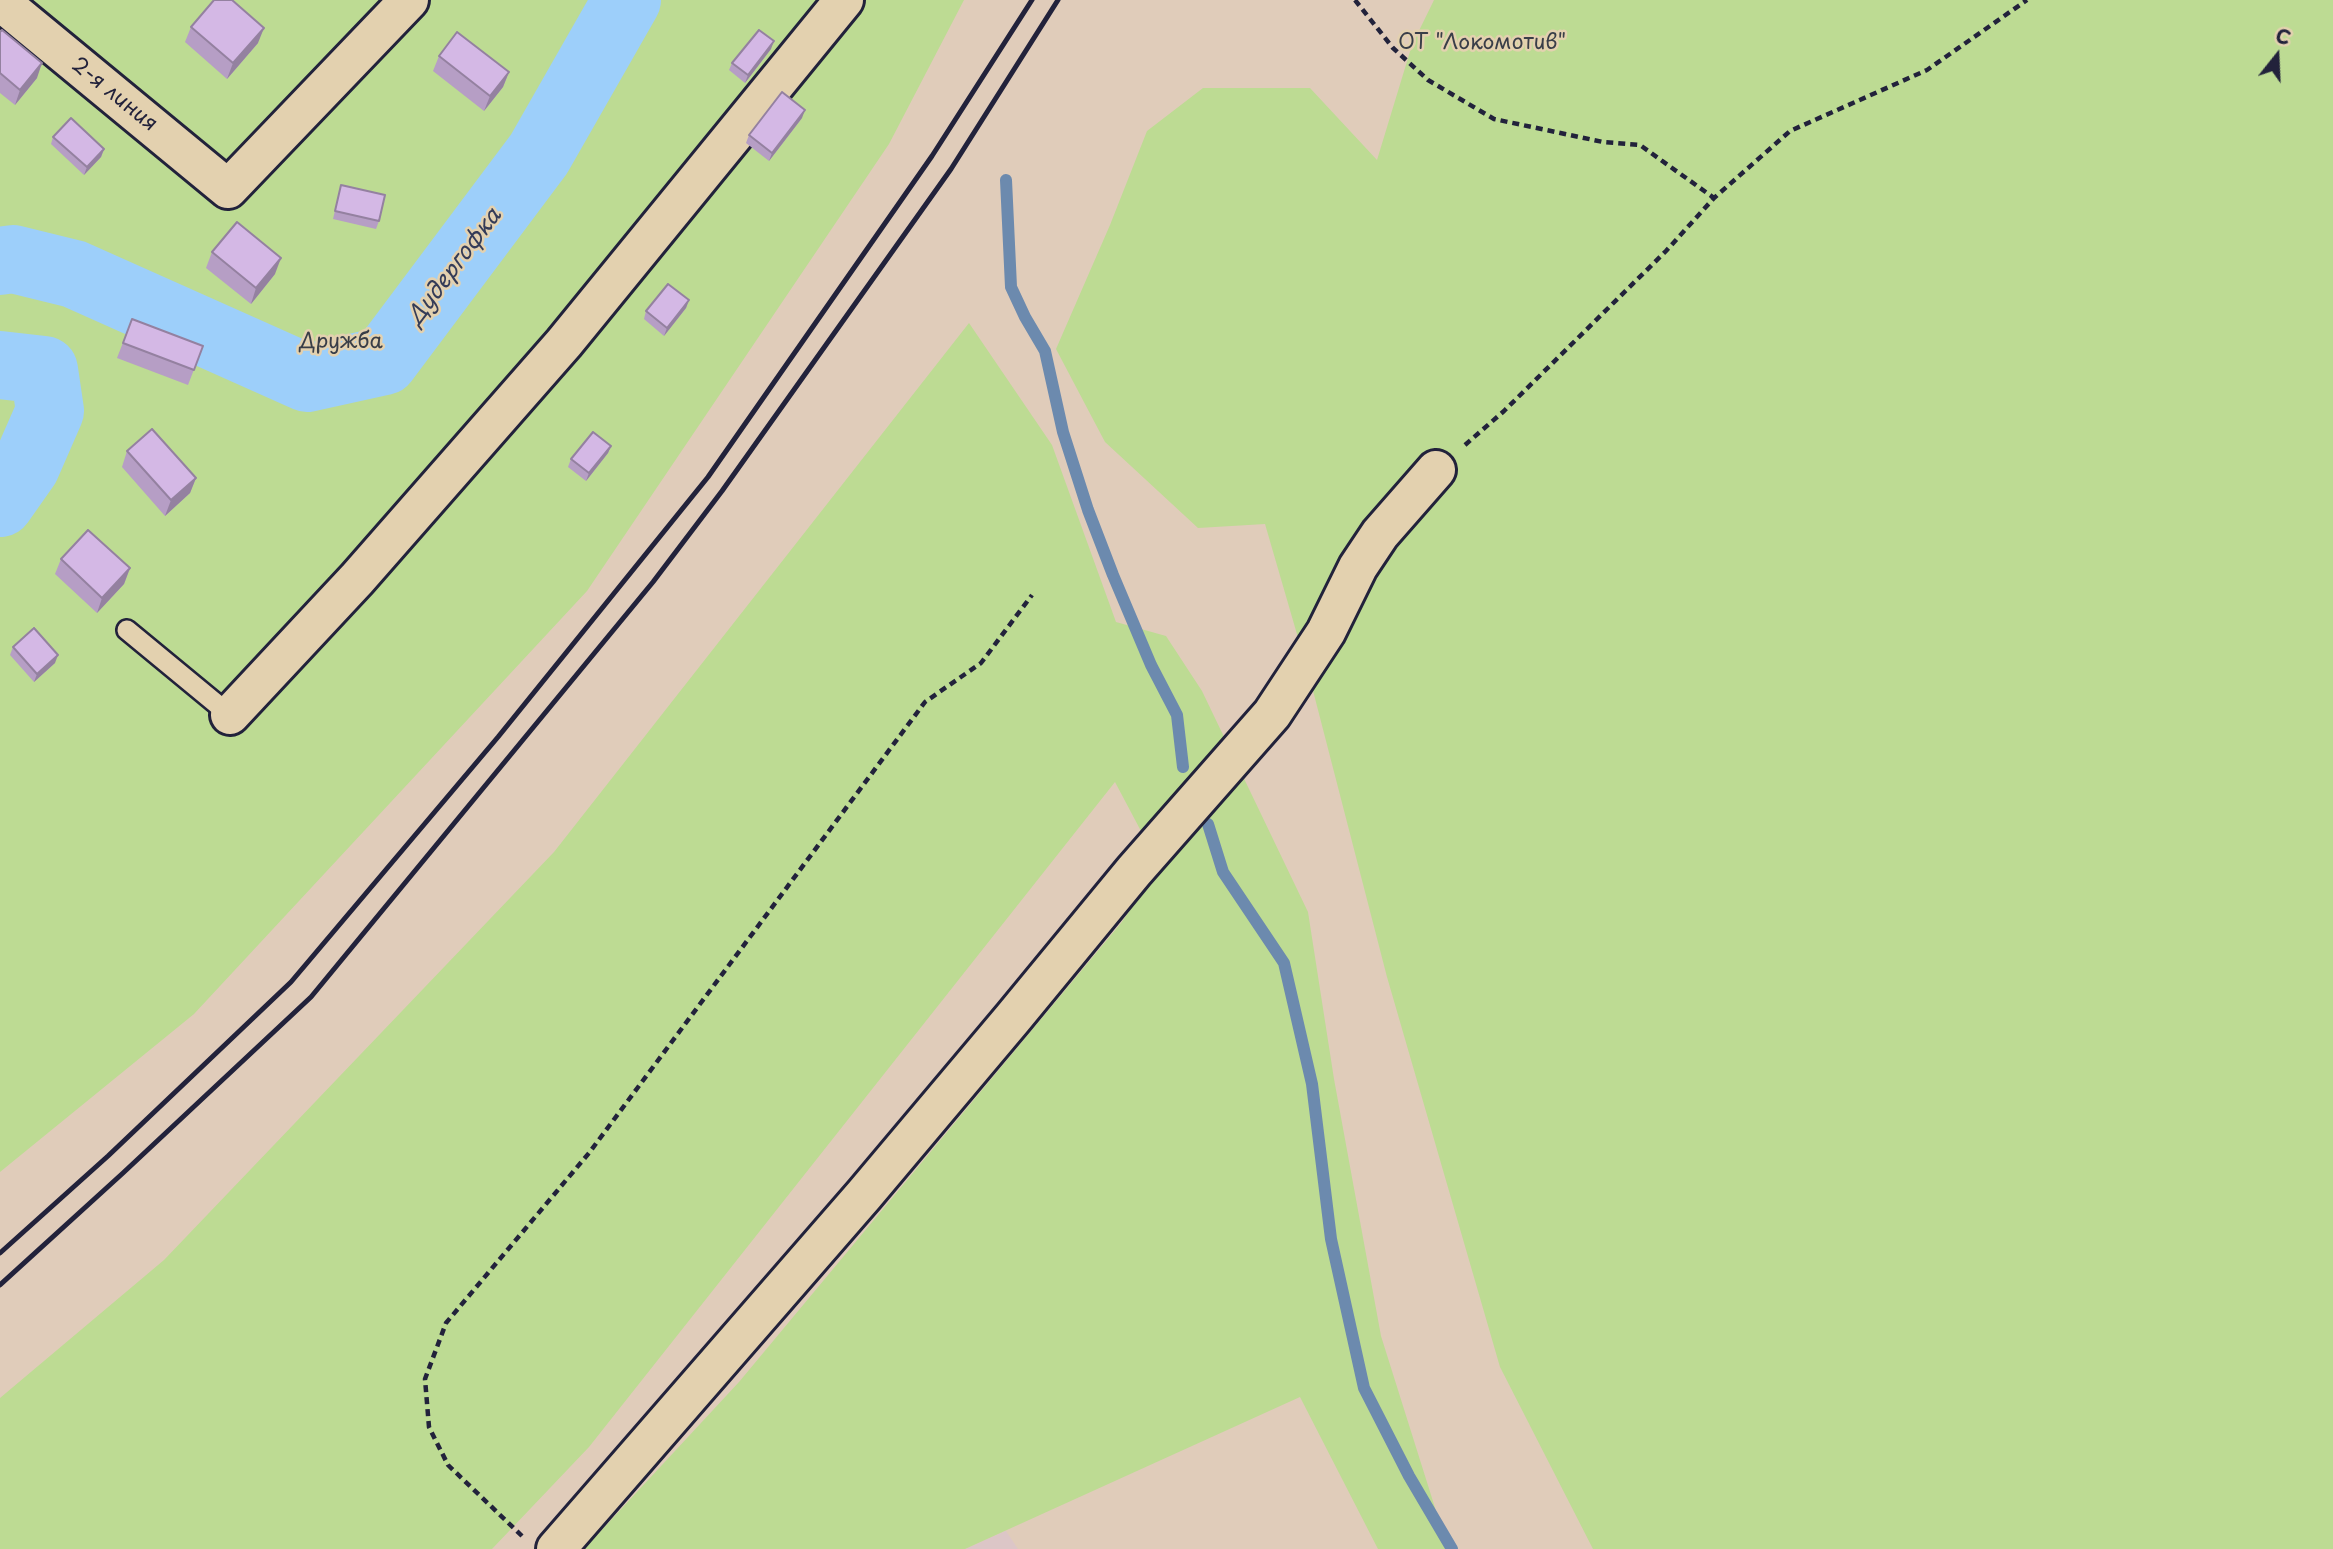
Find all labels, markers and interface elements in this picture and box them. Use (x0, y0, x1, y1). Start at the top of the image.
north arrow (2242, 21, 2312, 91)
text: С (2272, 21, 2295, 52)
park label: ОТ "Локомотив" (1398, 30, 1566, 56)
street label: 2-я линия (66, 53, 162, 137)
water label: Дудергофка (402, 203, 508, 331)
park label: Дружба (299, 329, 383, 355)

